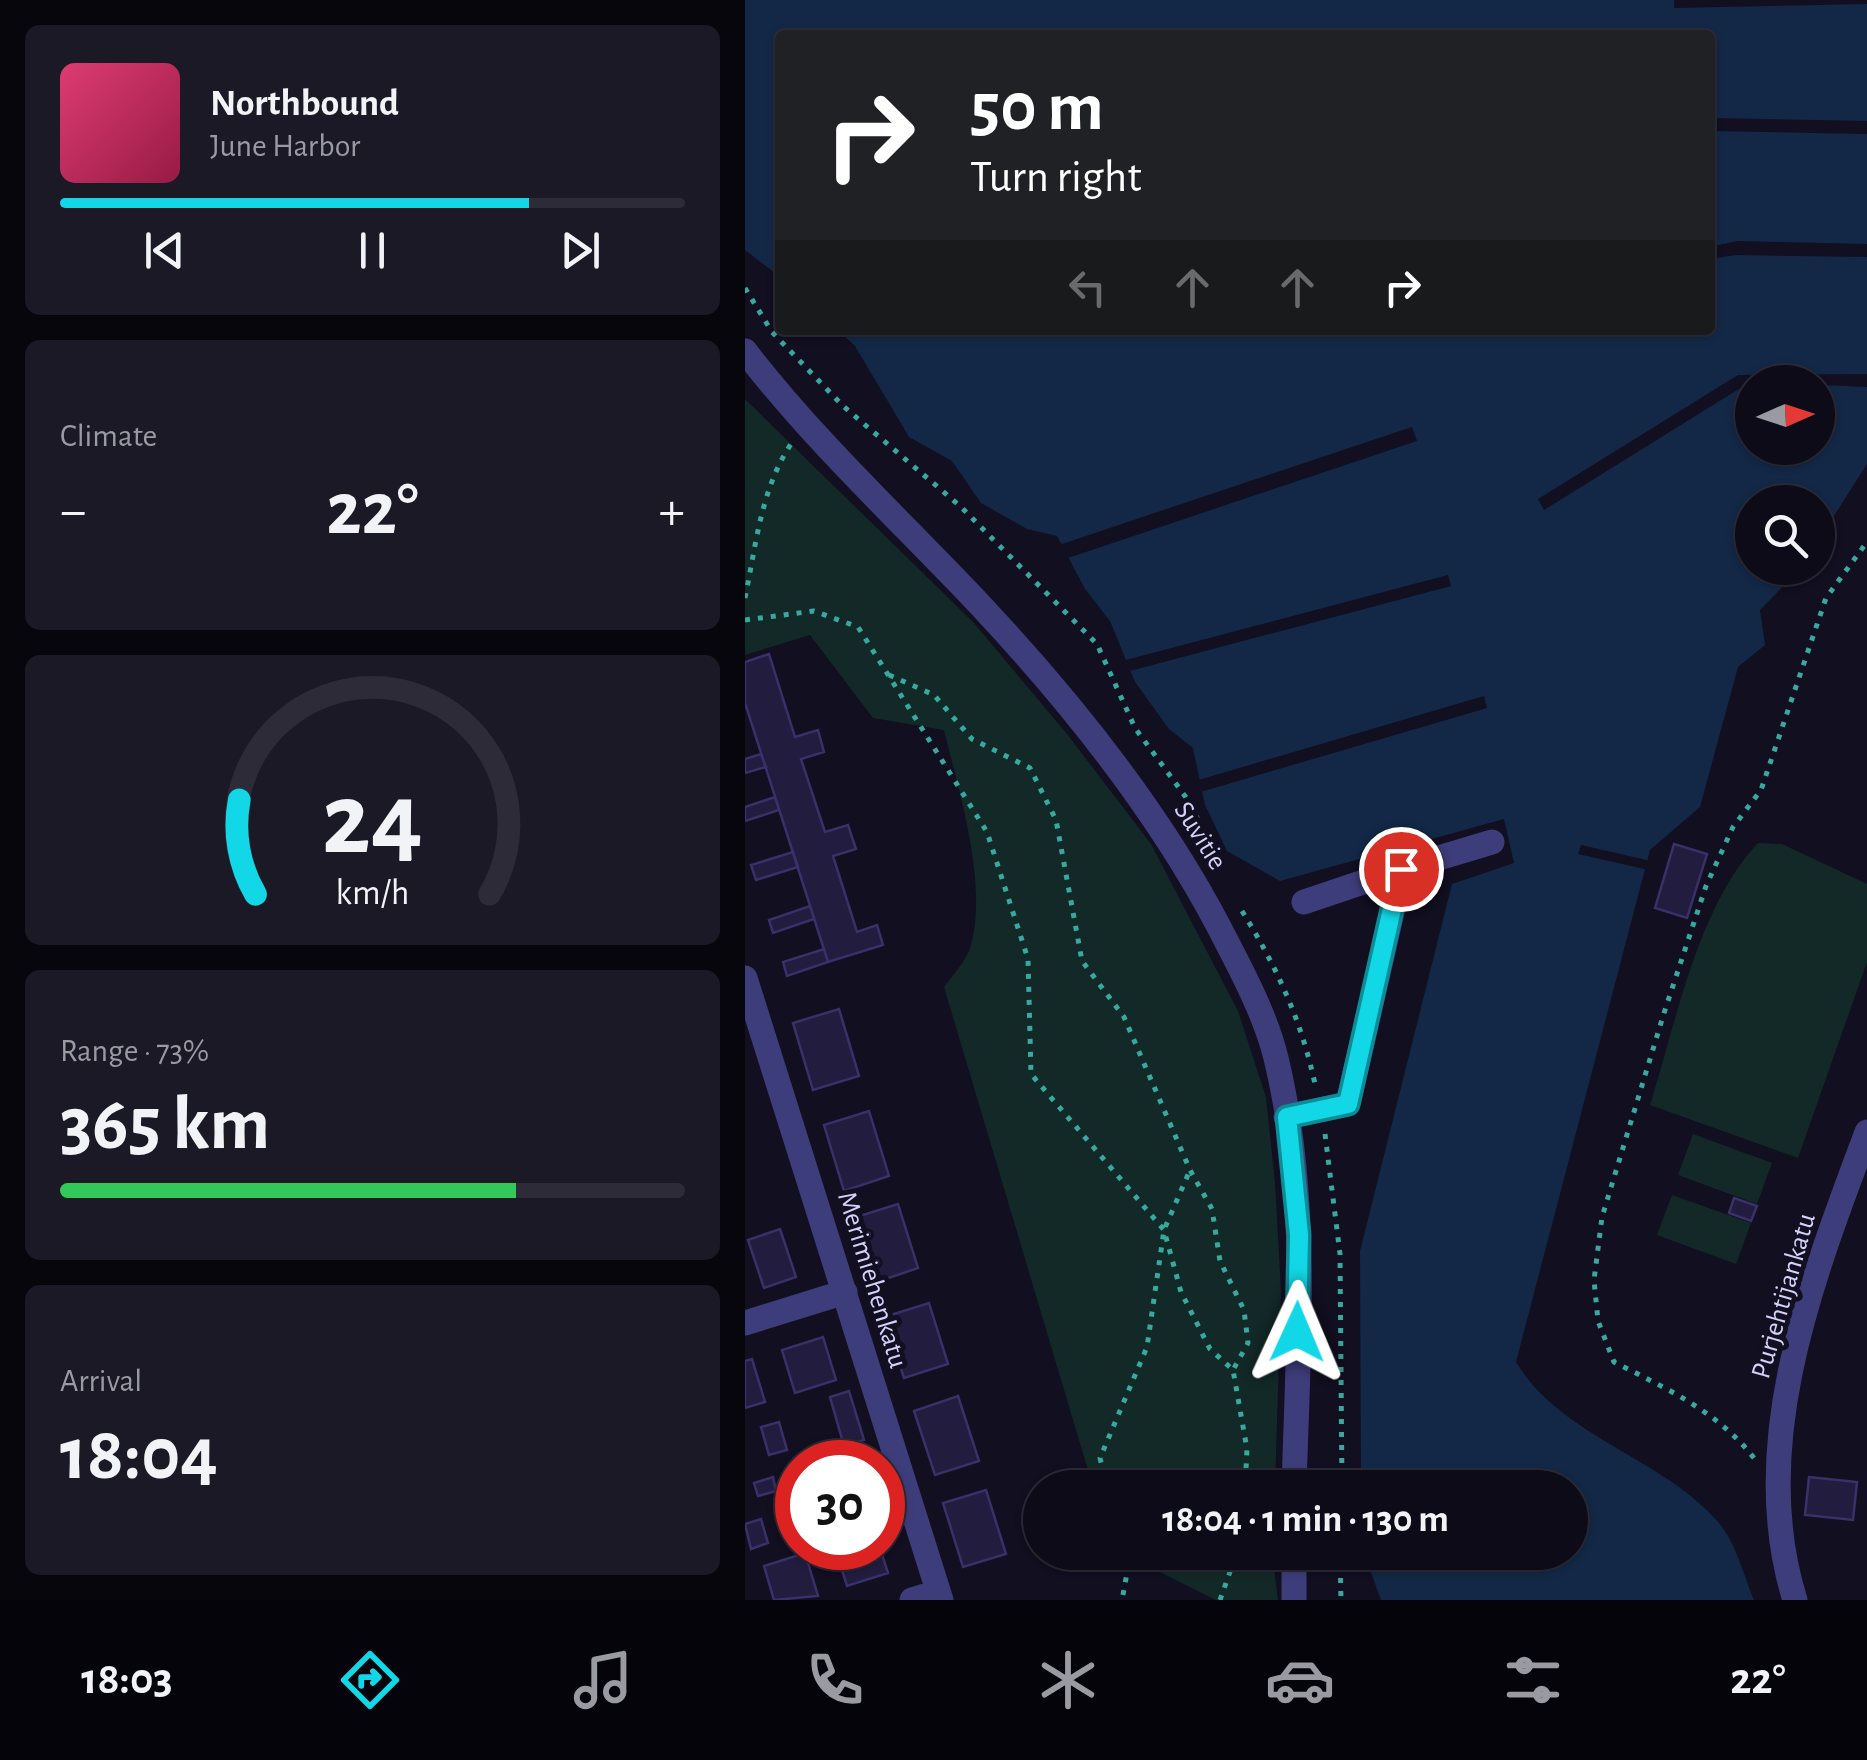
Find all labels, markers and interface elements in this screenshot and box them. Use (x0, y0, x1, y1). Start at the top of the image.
icon: right (805, 70, 935, 200)
text: 50 m (970, 73, 1104, 143)
text: Northbound (210, 85, 399, 123)
text: June Harbor (210, 130, 360, 162)
text: Turn right (970, 155, 1142, 200)
icon: previous (137, 223, 192, 278)
icon: pause (345, 223, 400, 278)
icon: next (553, 223, 608, 278)
icon: left (1060, 260, 1115, 315)
icon: ahead (1165, 260, 1220, 315)
icon: ahead (1270, 260, 1325, 315)
icon: right (1375, 260, 1430, 315)
north arrow (1735, 365, 1835, 465)
map controls (1735, 365, 1835, 585)
text: Climate (60, 420, 157, 452)
text: 22° (326, 473, 419, 548)
text: − (60, 484, 86, 539)
text: + (659, 484, 685, 539)
button: search (1735, 485, 1835, 585)
text: 24 (322, 769, 423, 873)
street label: Suvitie (1168, 797, 1232, 875)
pin (1359, 827, 1444, 912)
icon: arrive (1374, 842, 1429, 897)
text: km/h (336, 875, 409, 911)
text: Range · 73% (60, 1035, 209, 1067)
text: 365 km (60, 1088, 270, 1163)
street label: Merimiehenkatu (832, 1189, 912, 1371)
street label: Purjehtijankatu (1747, 1210, 1821, 1382)
position arrow (1245, 1280, 1349, 1384)
text: Arrival (60, 1365, 142, 1397)
text: 18:04 (60, 1418, 218, 1493)
speed limit sign: 30 (775, 1440, 905, 1570)
text: 18:04 · 1 min · 130 m (1162, 1501, 1449, 1539)
icon: directions (335, 1645, 405, 1715)
icon: music (568, 1645, 638, 1715)
icon: phone (800, 1645, 870, 1715)
icon: climate (1033, 1645, 1103, 1715)
icon: car (1265, 1645, 1335, 1715)
icon: filters (1498, 1645, 1568, 1715)
text: 18:03 (81, 1657, 173, 1702)
text: 22° (1730, 1657, 1786, 1702)

